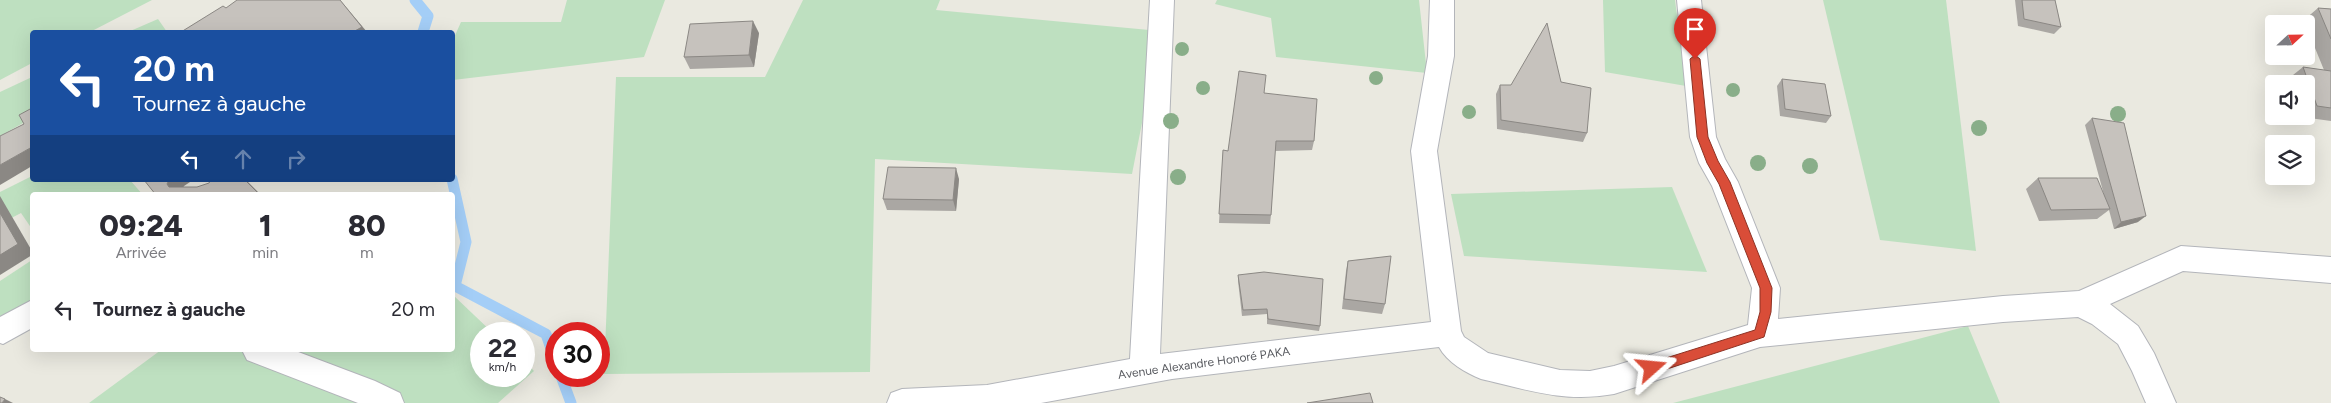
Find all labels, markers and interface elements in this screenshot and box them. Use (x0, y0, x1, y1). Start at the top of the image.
pin (1674, 8, 1716, 59)
icon: arrive (1681, 15, 1709, 43)
north arrow (2265, 15, 2315, 65)
map controls (2265, 15, 2315, 185)
text: 20 m (133, 48, 215, 90)
icon: left (50, 50, 115, 115)
button: sound (2265, 75, 2315, 125)
text: Tournez à gauche (133, 90, 306, 117)
button: layers (2265, 135, 2315, 185)
icon: left (176, 145, 204, 173)
icon: ahead (229, 145, 257, 173)
icon: right (282, 145, 310, 173)
text: 09:24 (99, 207, 183, 244)
text: 1 (259, 207, 272, 244)
text: 80 (348, 207, 386, 244)
text: Arrivée (116, 243, 167, 262)
text: min (252, 243, 279, 262)
text: m (360, 243, 374, 262)
icon: left (50, 296, 78, 324)
text: Tournez à gauche (93, 298, 245, 321)
text: 20 m (391, 298, 435, 321)
speed limit sign: 30 (545, 322, 610, 387)
text: 22 (488, 333, 517, 363)
position arrow (1625, 341, 1677, 393)
street label: Avenue Alexandre Honoré PAKA (1117, 344, 1291, 382)
text: km/h (489, 360, 516, 374)

